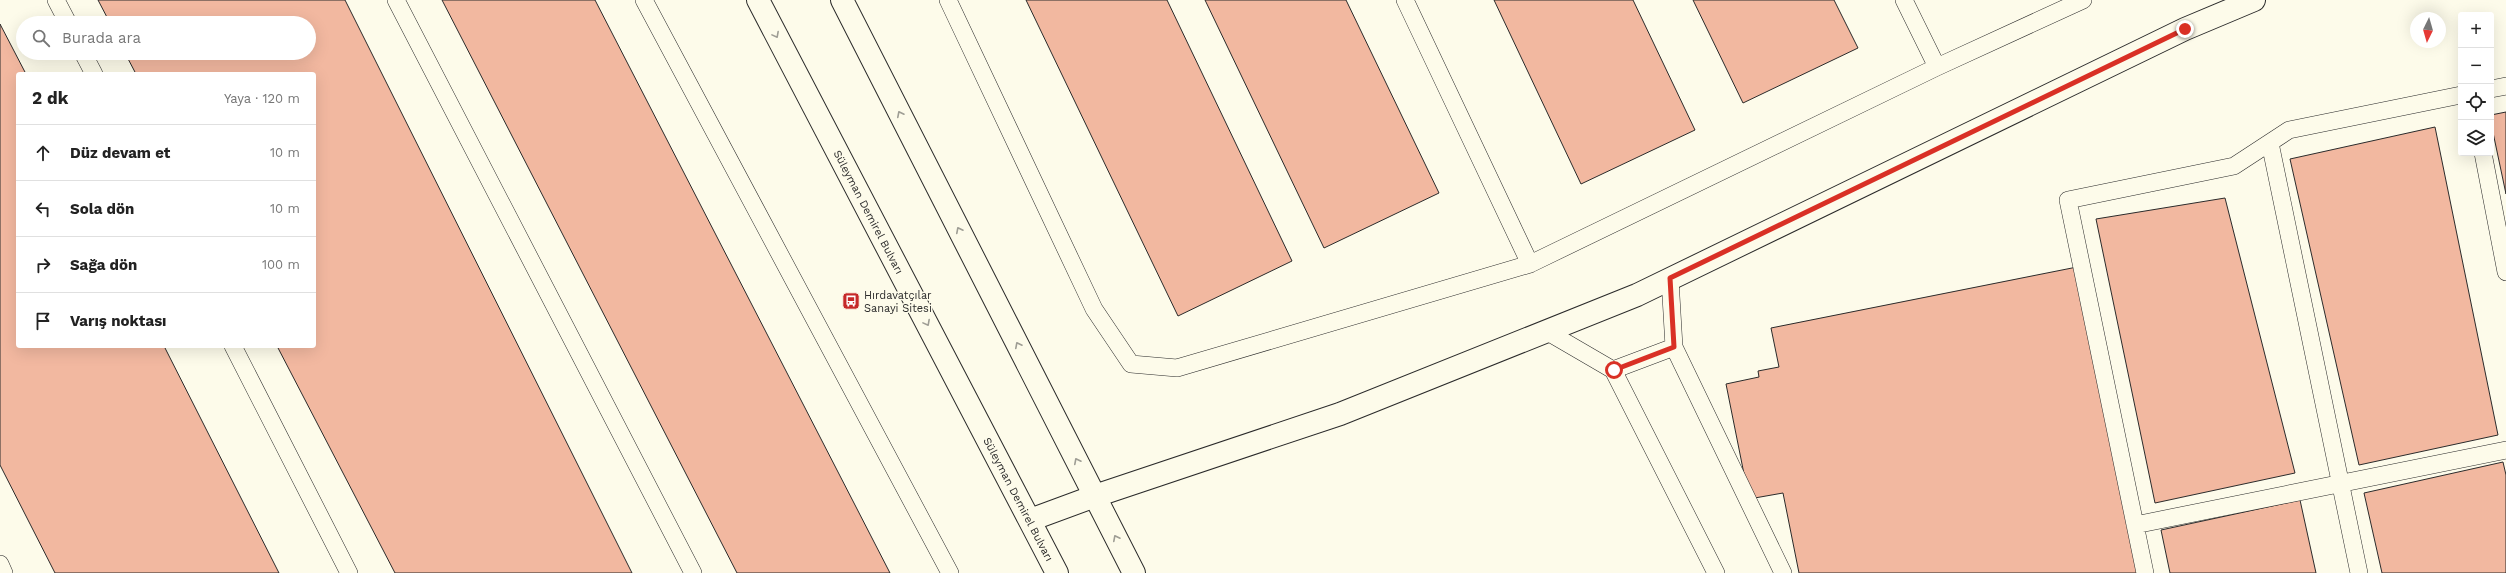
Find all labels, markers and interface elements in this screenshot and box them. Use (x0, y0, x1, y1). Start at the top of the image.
north arrow (2410, 12, 2446, 48)
map controls (2458, 12, 2494, 156)
button: + (2458, 12, 2494, 48)
search box (16, 16, 316, 60)
route end (2176, 20, 2194, 38)
icon: search (30, 27, 52, 49)
text: Burada ara (62, 29, 141, 47)
one-way arrow (771, 30, 778, 38)
button: − (2458, 48, 2494, 84)
button: locate (2458, 84, 2494, 120)
text: 2 dk (32, 88, 68, 108)
text: Yaya · 120 m (224, 91, 300, 106)
one-way arrow (897, 111, 905, 118)
button: layers (2458, 120, 2494, 156)
icon: ahead (32, 142, 54, 164)
text: Düz devam et (70, 144, 170, 162)
text: 10 m (270, 145, 300, 160)
street label: Süleyman Demirel Bulvarı (831, 148, 906, 276)
icon: left (32, 198, 54, 220)
text: Sola dön (70, 200, 134, 218)
text: 10 m (270, 201, 300, 216)
one-way arrow (956, 226, 964, 234)
icon: right (32, 254, 54, 276)
text: Sağa dön (70, 256, 137, 274)
text: 100 m (262, 257, 300, 272)
place label: Hırdavatçılar Sanayi Sitesi (864, 289, 932, 315)
bus stop icon: Hırdavatçılar Sanayi Sitesi (841, 291, 861, 311)
icon: arrive (32, 310, 54, 332)
text: Varış noktası (70, 312, 167, 330)
one-way arrow (922, 319, 930, 326)
one-way arrow (1015, 342, 1023, 350)
route start (1605, 361, 1623, 379)
street label: Süleyman Demirel Bulvarı (981, 435, 1056, 563)
one-way arrow (1074, 458, 1082, 465)
one-way arrow (1114, 535, 1121, 542)

